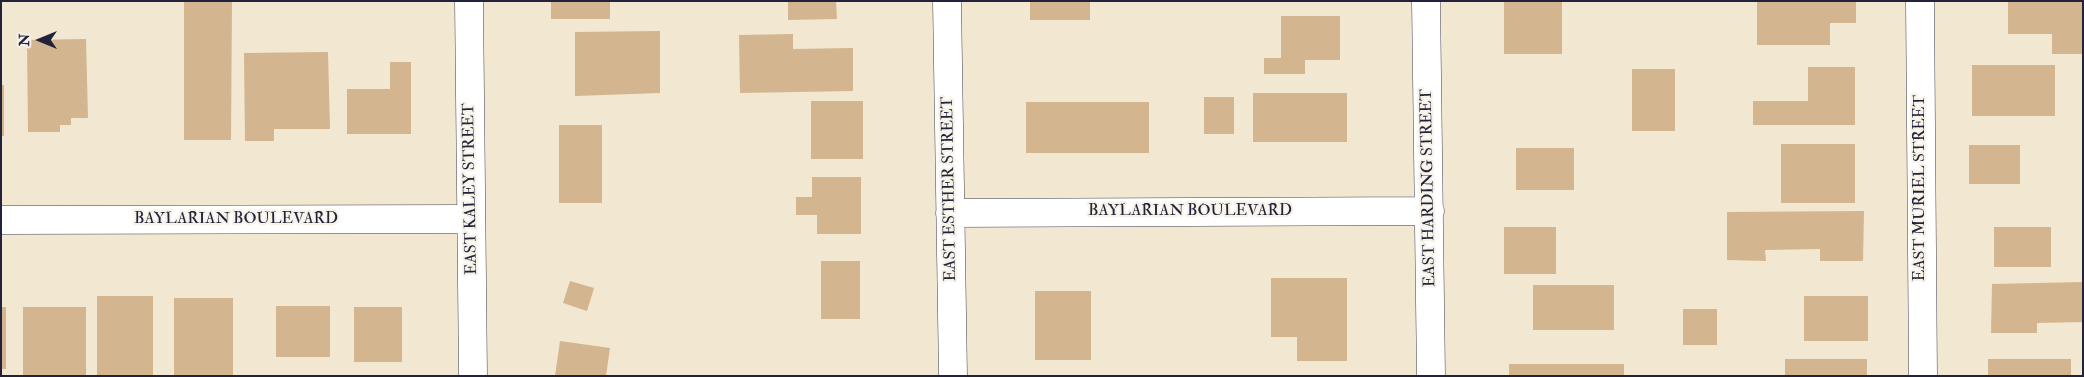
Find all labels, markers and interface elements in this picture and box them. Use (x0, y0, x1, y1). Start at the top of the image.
north arrow (15, 15, 65, 65)
text: N (16, 34, 33, 46)
street label: EAST HARDING STREET (1418, 89, 1440, 287)
street label: EAST MURIEL STREET (1911, 95, 1931, 281)
street label: EAST ESTHER STREET (939, 96, 961, 282)
street label: EAST KALEY STREET (460, 103, 482, 275)
street label: BAYLARIAN BOULEVARD (1088, 202, 1292, 222)
street label: BAYLARIAN BOULEVARD (134, 210, 338, 230)

